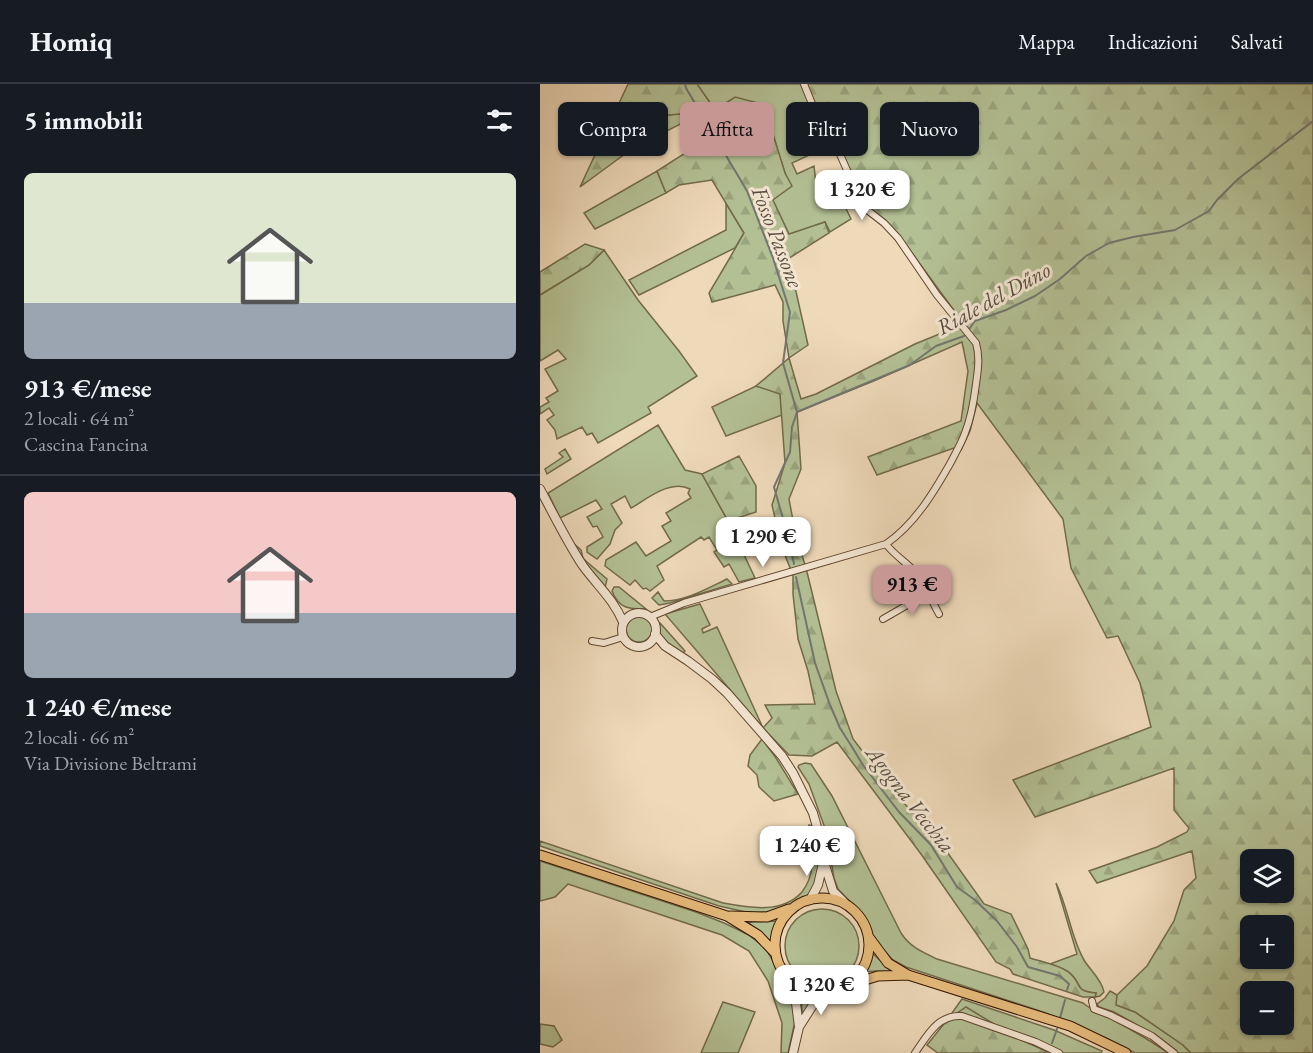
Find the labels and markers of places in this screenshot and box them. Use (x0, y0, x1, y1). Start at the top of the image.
pin: 1 320 € (807, 170, 917, 221)
pin: 1 290 € (708, 517, 818, 568)
pin: 913 € (870, 565, 954, 616)
pin: 1 240 € (752, 826, 862, 877)
pin: 1 320 € (766, 965, 876, 1016)

